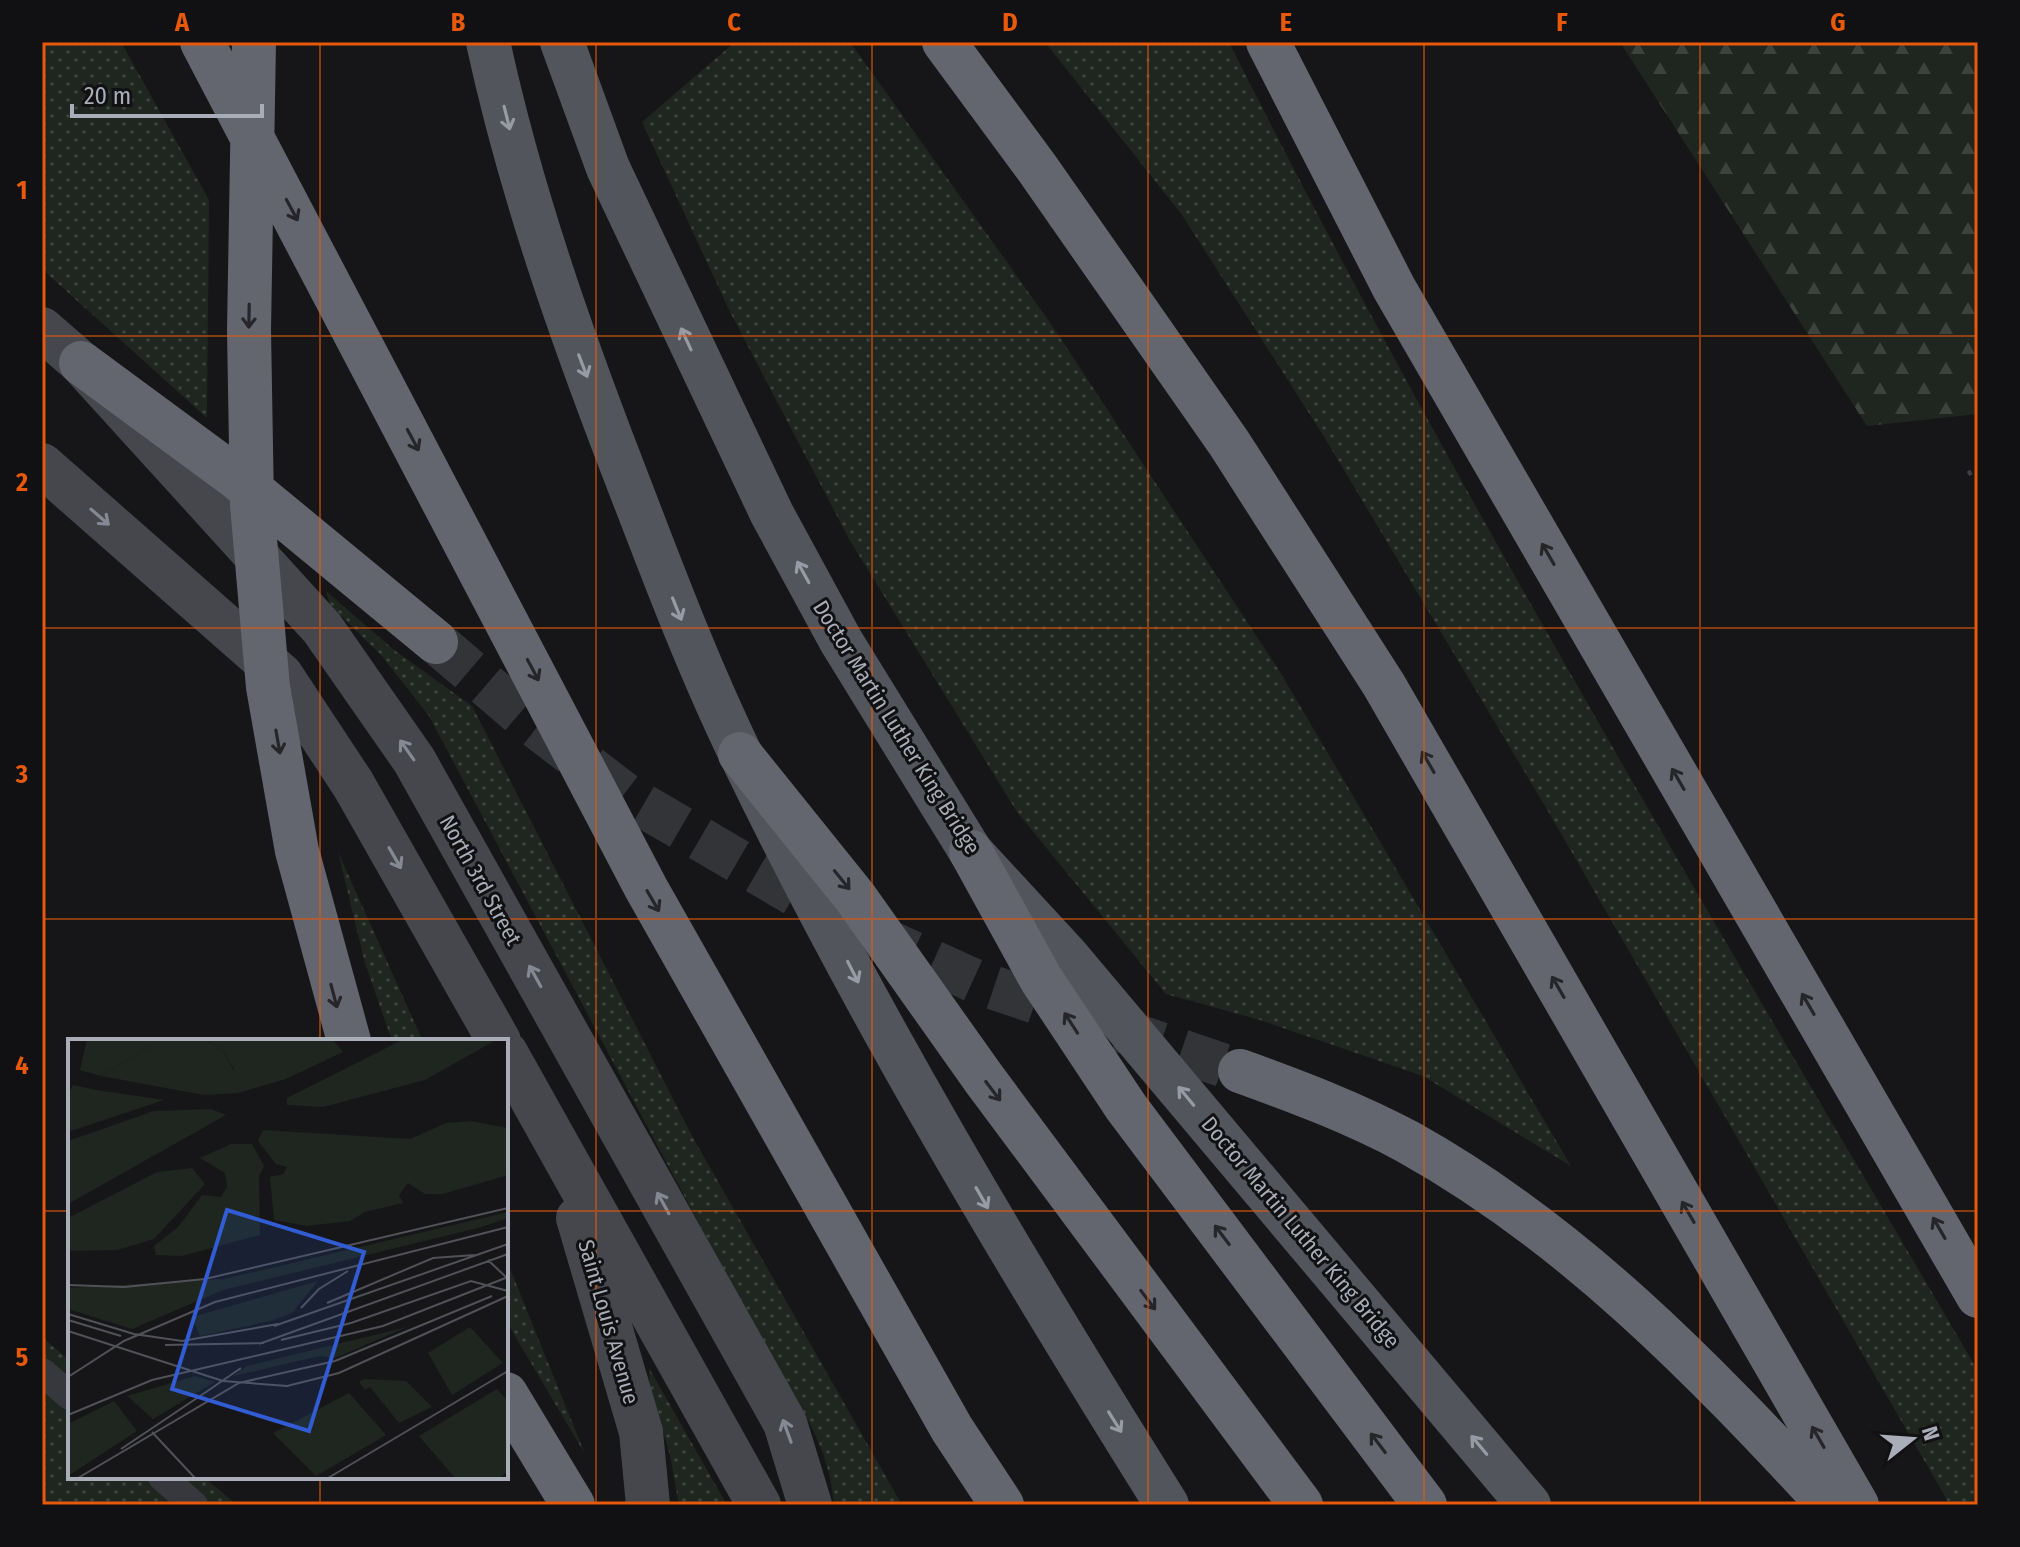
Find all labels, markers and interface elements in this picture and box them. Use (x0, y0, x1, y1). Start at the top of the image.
text: A (174, 7, 190, 38)
text: B (451, 7, 466, 38)
text: C (727, 7, 741, 38)
text: D (1002, 7, 1018, 38)
text: E (1280, 7, 1292, 38)
text: F (1556, 7, 1568, 38)
text: G (1830, 7, 1846, 38)
scale bar (72, 68, 262, 118)
text: 20 m (84, 82, 131, 110)
one-way arrow (500, 104, 515, 130)
text: 1 (17, 175, 28, 206)
one-way arrow (284, 197, 300, 221)
one-way arrow (241, 302, 257, 329)
one-way arrow (678, 328, 693, 352)
one-way arrow (577, 353, 591, 378)
one-way arrow (405, 427, 421, 451)
text: 2 (15, 467, 28, 498)
one-way arrow (90, 507, 110, 525)
one-way arrow (1540, 543, 1556, 566)
one-way arrow (795, 560, 811, 584)
street label: Doctor Martin Luther King Bridge (807, 595, 986, 859)
one-way arrow (671, 596, 685, 621)
one-way arrow (525, 658, 541, 682)
one-way arrow (271, 729, 286, 755)
one-way arrow (399, 739, 415, 761)
one-way arrow (1420, 750, 1435, 774)
text: 3 (15, 759, 28, 790)
one-way arrow (1670, 767, 1685, 791)
street label: North 3rd Street (434, 810, 528, 951)
one-way arrow (387, 846, 403, 869)
one-way arrow (833, 869, 850, 890)
one-way arrow (645, 889, 661, 912)
one-way arrow (846, 960, 862, 984)
one-way arrow (527, 965, 543, 988)
one-way arrow (1550, 976, 1566, 999)
one-way arrow (328, 982, 343, 1008)
one-way arrow (1800, 992, 1816, 1015)
one-way arrow (1062, 1013, 1079, 1035)
inset map (68, 1039, 508, 1479)
text: 4 (15, 1050, 29, 1081)
one-way arrow (985, 1080, 1002, 1102)
one-way arrow (1177, 1086, 1195, 1106)
street label: Doctor Martin Luther King Bridge (1196, 1111, 1406, 1354)
one-way arrow (974, 1186, 990, 1209)
one-way arrow (654, 1192, 670, 1215)
one-way arrow (1680, 1201, 1696, 1224)
one-way arrow (1931, 1217, 1946, 1241)
one-way arrow (1213, 1225, 1230, 1246)
street label: Saint Louis Avenue (572, 1237, 645, 1407)
one-way arrow (1140, 1289, 1157, 1310)
text: 5 (16, 1342, 29, 1373)
north arrow (1872, 1399, 1952, 1479)
one-way arrow (1107, 1410, 1123, 1432)
one-way arrow (779, 1419, 793, 1444)
text: N (1916, 1423, 1945, 1444)
one-way arrow (1810, 1426, 1825, 1450)
one-way arrow (1370, 1432, 1386, 1454)
one-way arrow (1470, 1435, 1488, 1456)

